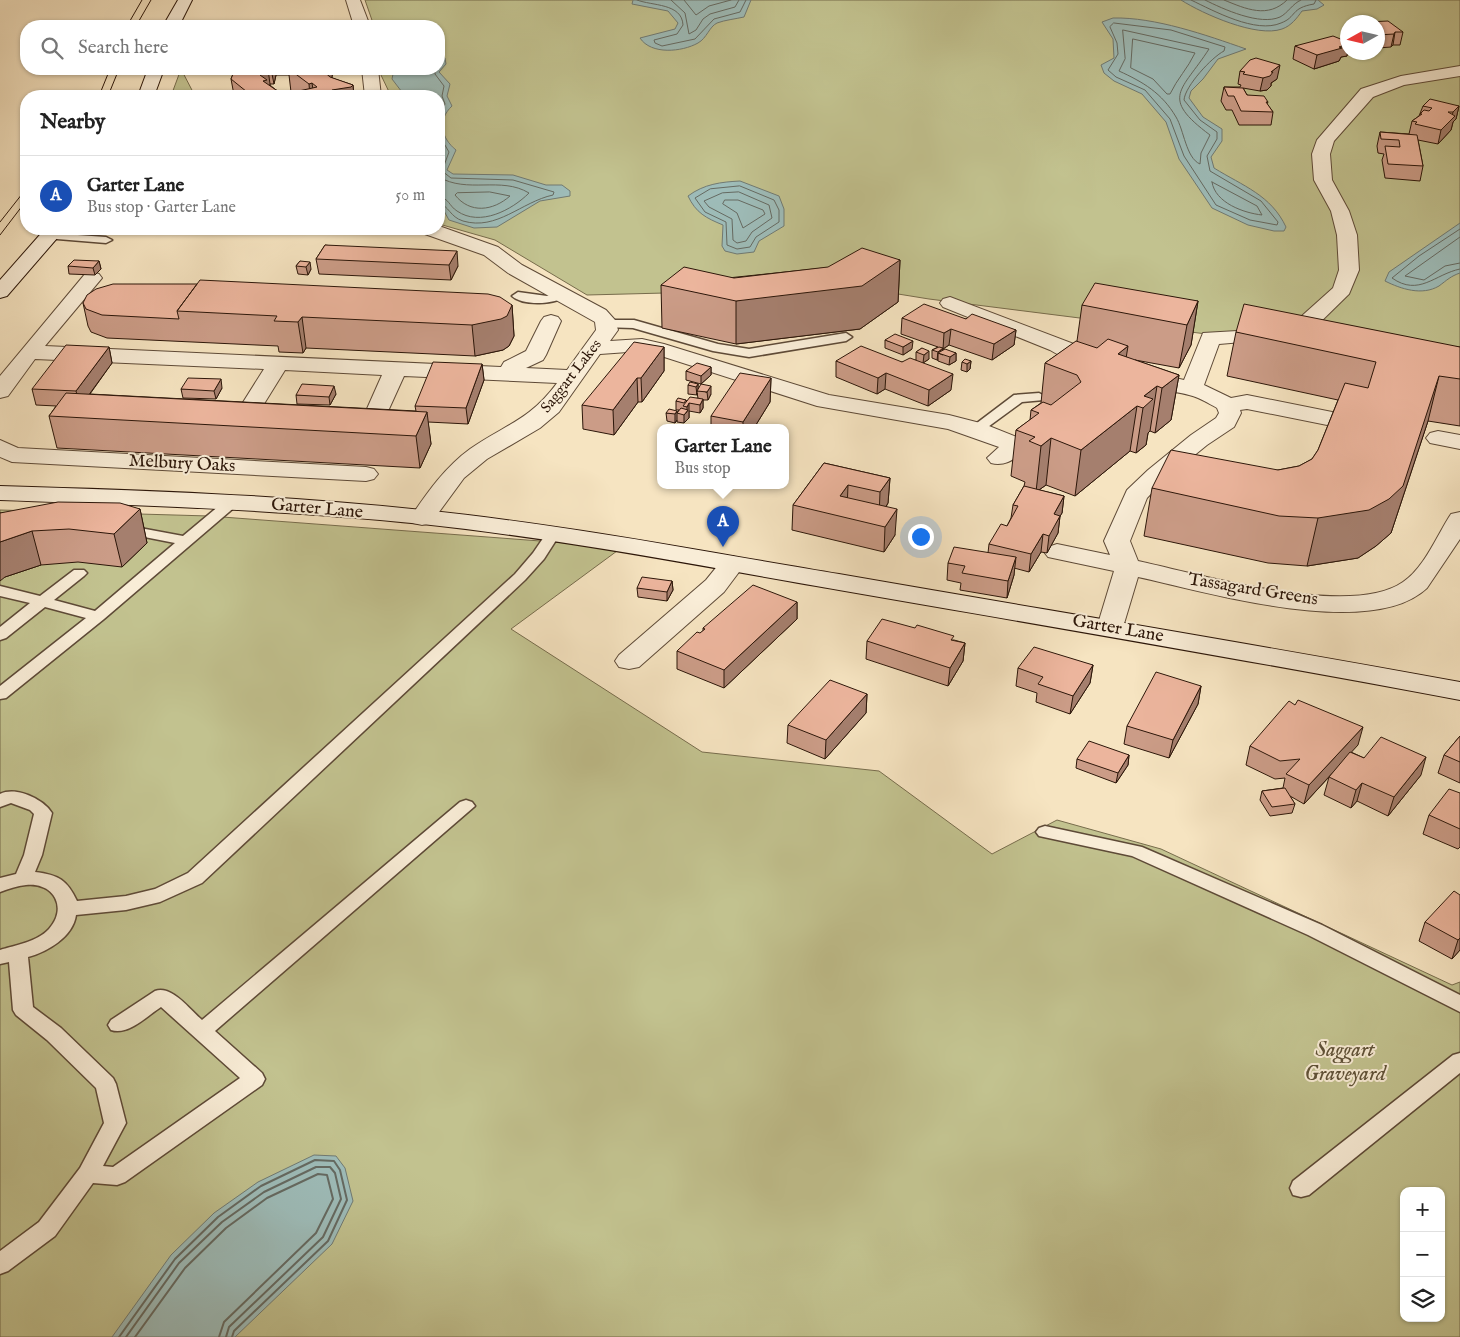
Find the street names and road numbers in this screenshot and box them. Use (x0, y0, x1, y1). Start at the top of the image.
street label: Saggart Lakes (536, 335, 606, 417)
street label: Melbury Oaks (128, 450, 236, 478)
street label: Garter Lane (270, 494, 364, 524)
street label: Tassagard Greens (1186, 568, 1320, 612)
street label: Garter Lane (1071, 610, 1165, 648)

